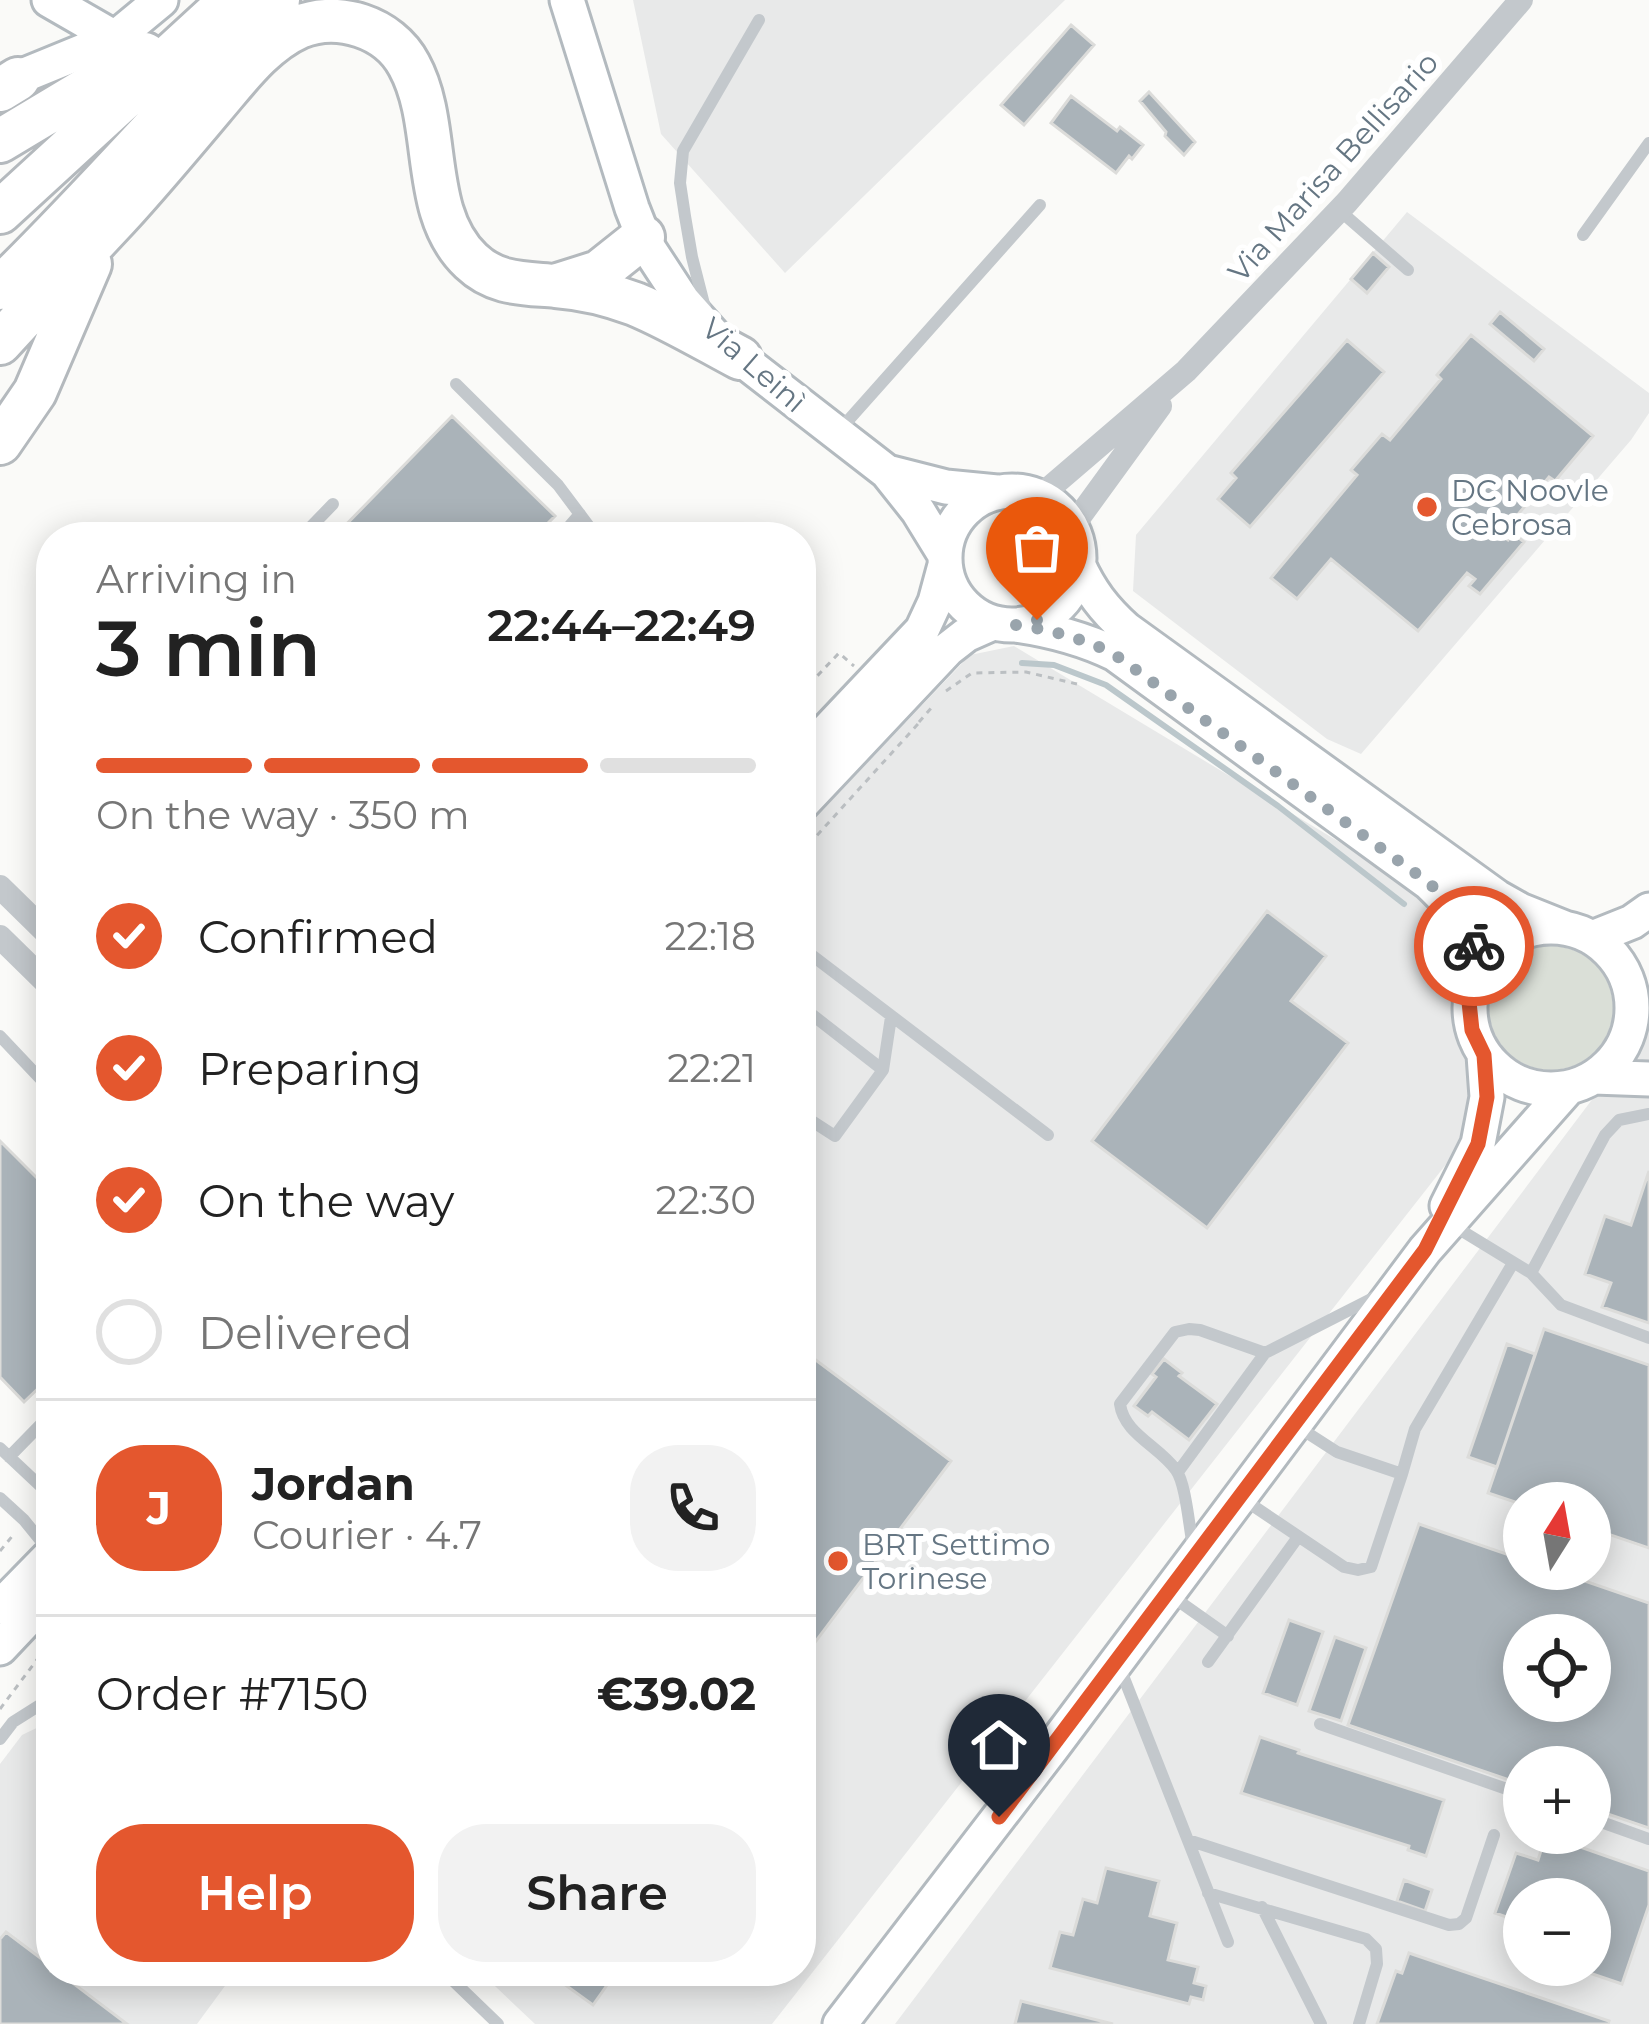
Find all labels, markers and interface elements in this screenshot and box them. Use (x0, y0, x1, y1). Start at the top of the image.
street label: Via Marisa Bellisario (1220, 44, 1446, 290)
street label: Via Leinì (694, 310, 814, 420)
place label: DC Noovle Cebrosa (1451, 472, 1609, 543)
marker: DC Noovle Cebrosa (1414, 494, 1440, 520)
pin (986, 497, 1088, 620)
icon: bag (1004, 515, 1070, 581)
text: Arriving in (96, 555, 297, 603)
text: 22:44–22:49 (487, 597, 756, 652)
text: 3 min (96, 600, 321, 696)
text: On the way · 350 m (96, 791, 470, 839)
courier (1414, 886, 1534, 1006)
icon: check (96, 903, 162, 969)
text: Confirmed (198, 909, 438, 964)
text: 22:18 (664, 912, 756, 960)
icon: bike (1441, 913, 1507, 979)
icon: check (96, 1035, 162, 1101)
text: Preparing (198, 1041, 422, 1096)
text: 22:21 (667, 1044, 756, 1092)
icon: check (96, 1167, 162, 1233)
text: On the way (198, 1173, 454, 1228)
text: 22:30 (656, 1176, 756, 1224)
text: Delivered (198, 1305, 413, 1360)
button: phone (630, 1445, 756, 1571)
text: Jordan (252, 1456, 415, 1511)
text: J (147, 1480, 171, 1535)
north arrow (1503, 1482, 1611, 1590)
map controls (1503, 1482, 1611, 1986)
text: Courier · 4.7 (252, 1511, 482, 1559)
place label: BRT Settimo Torinese (862, 1526, 1050, 1597)
marker: BRT Settimo Torinese (825, 1548, 851, 1574)
button: locate (1503, 1614, 1611, 1722)
text: Order #7150 (96, 1666, 369, 1721)
text: €39.02 (597, 1666, 756, 1721)
pin (948, 1694, 1050, 1817)
icon: home (966, 1712, 1032, 1778)
button: + (1503, 1746, 1611, 1854)
button: Help (96, 1824, 414, 1962)
button: Share (438, 1824, 756, 1962)
button: − (1503, 1878, 1611, 1986)

